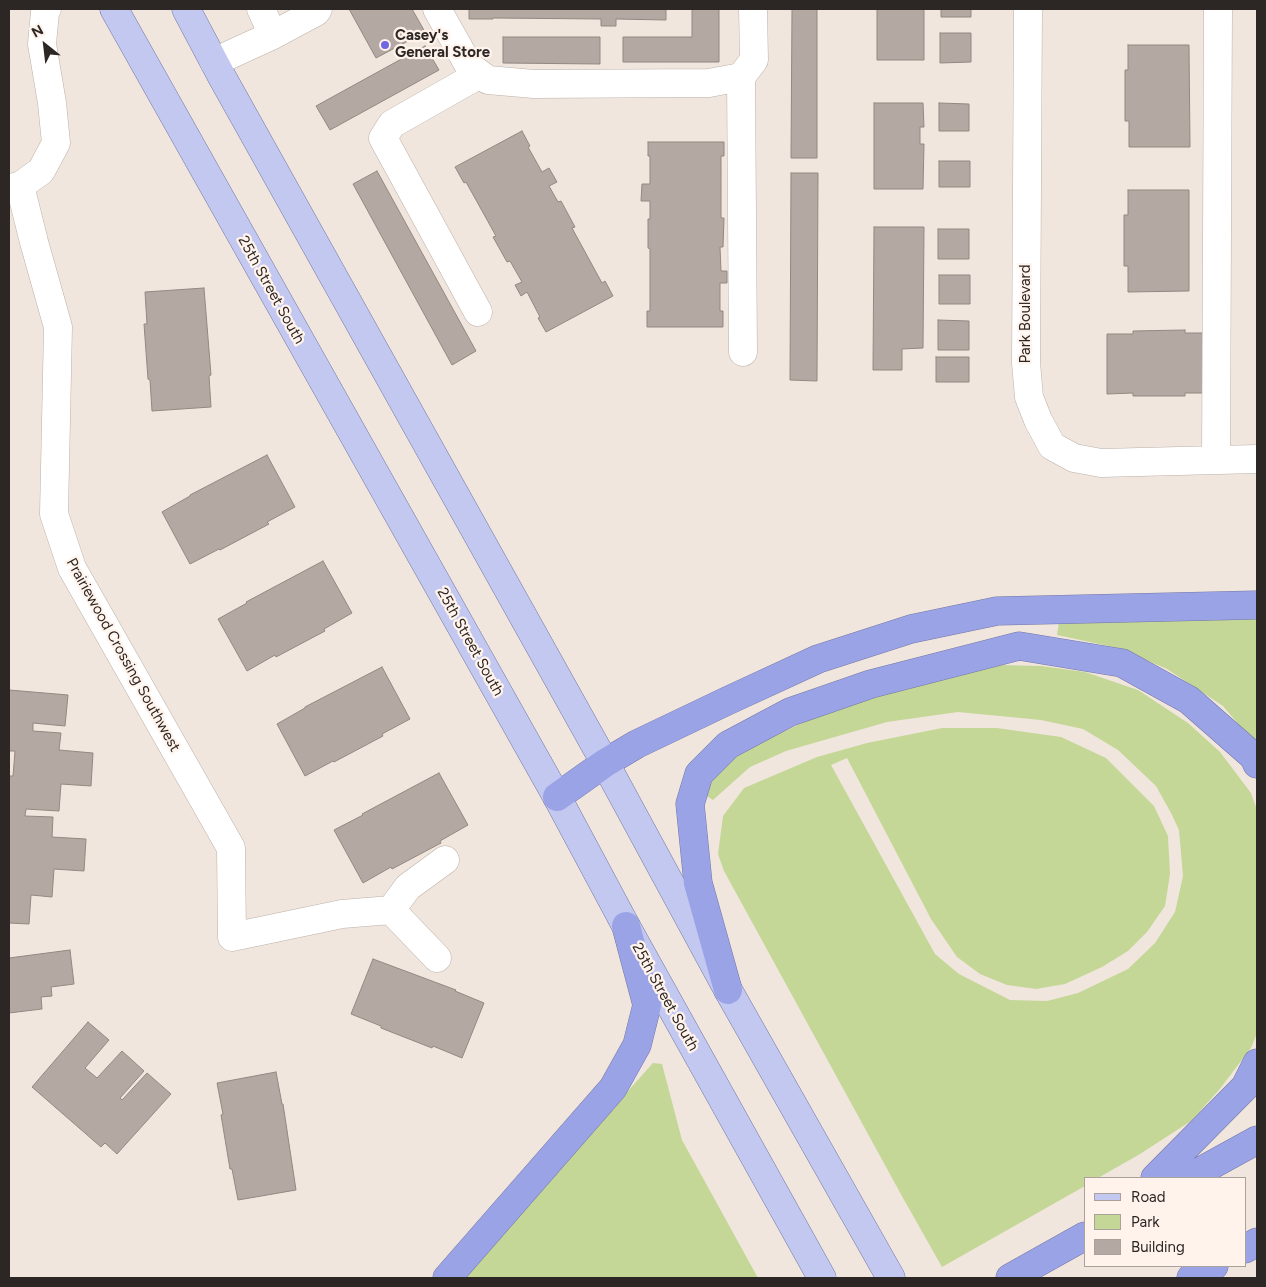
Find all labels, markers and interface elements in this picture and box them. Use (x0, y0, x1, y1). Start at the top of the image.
north arrow (20, 20, 70, 70)
text: N (29, 21, 46, 42)
place label: Casey's General Store (395, 27, 490, 62)
marker: Casey's General Store (379, 39, 391, 51)
street label: 25th Street South (234, 233, 308, 347)
street label: Park Boulevard (1017, 265, 1035, 363)
street label: Prairiewood Crossing Southwest (62, 555, 184, 755)
street label: 25th Street South (433, 585, 507, 699)
street label: 25th Street South (628, 940, 702, 1054)
legend (1084, 1177, 1246, 1267)
text: Road (1131, 1188, 1166, 1206)
text: Park (1131, 1213, 1160, 1231)
text: Building (1131, 1238, 1185, 1256)

